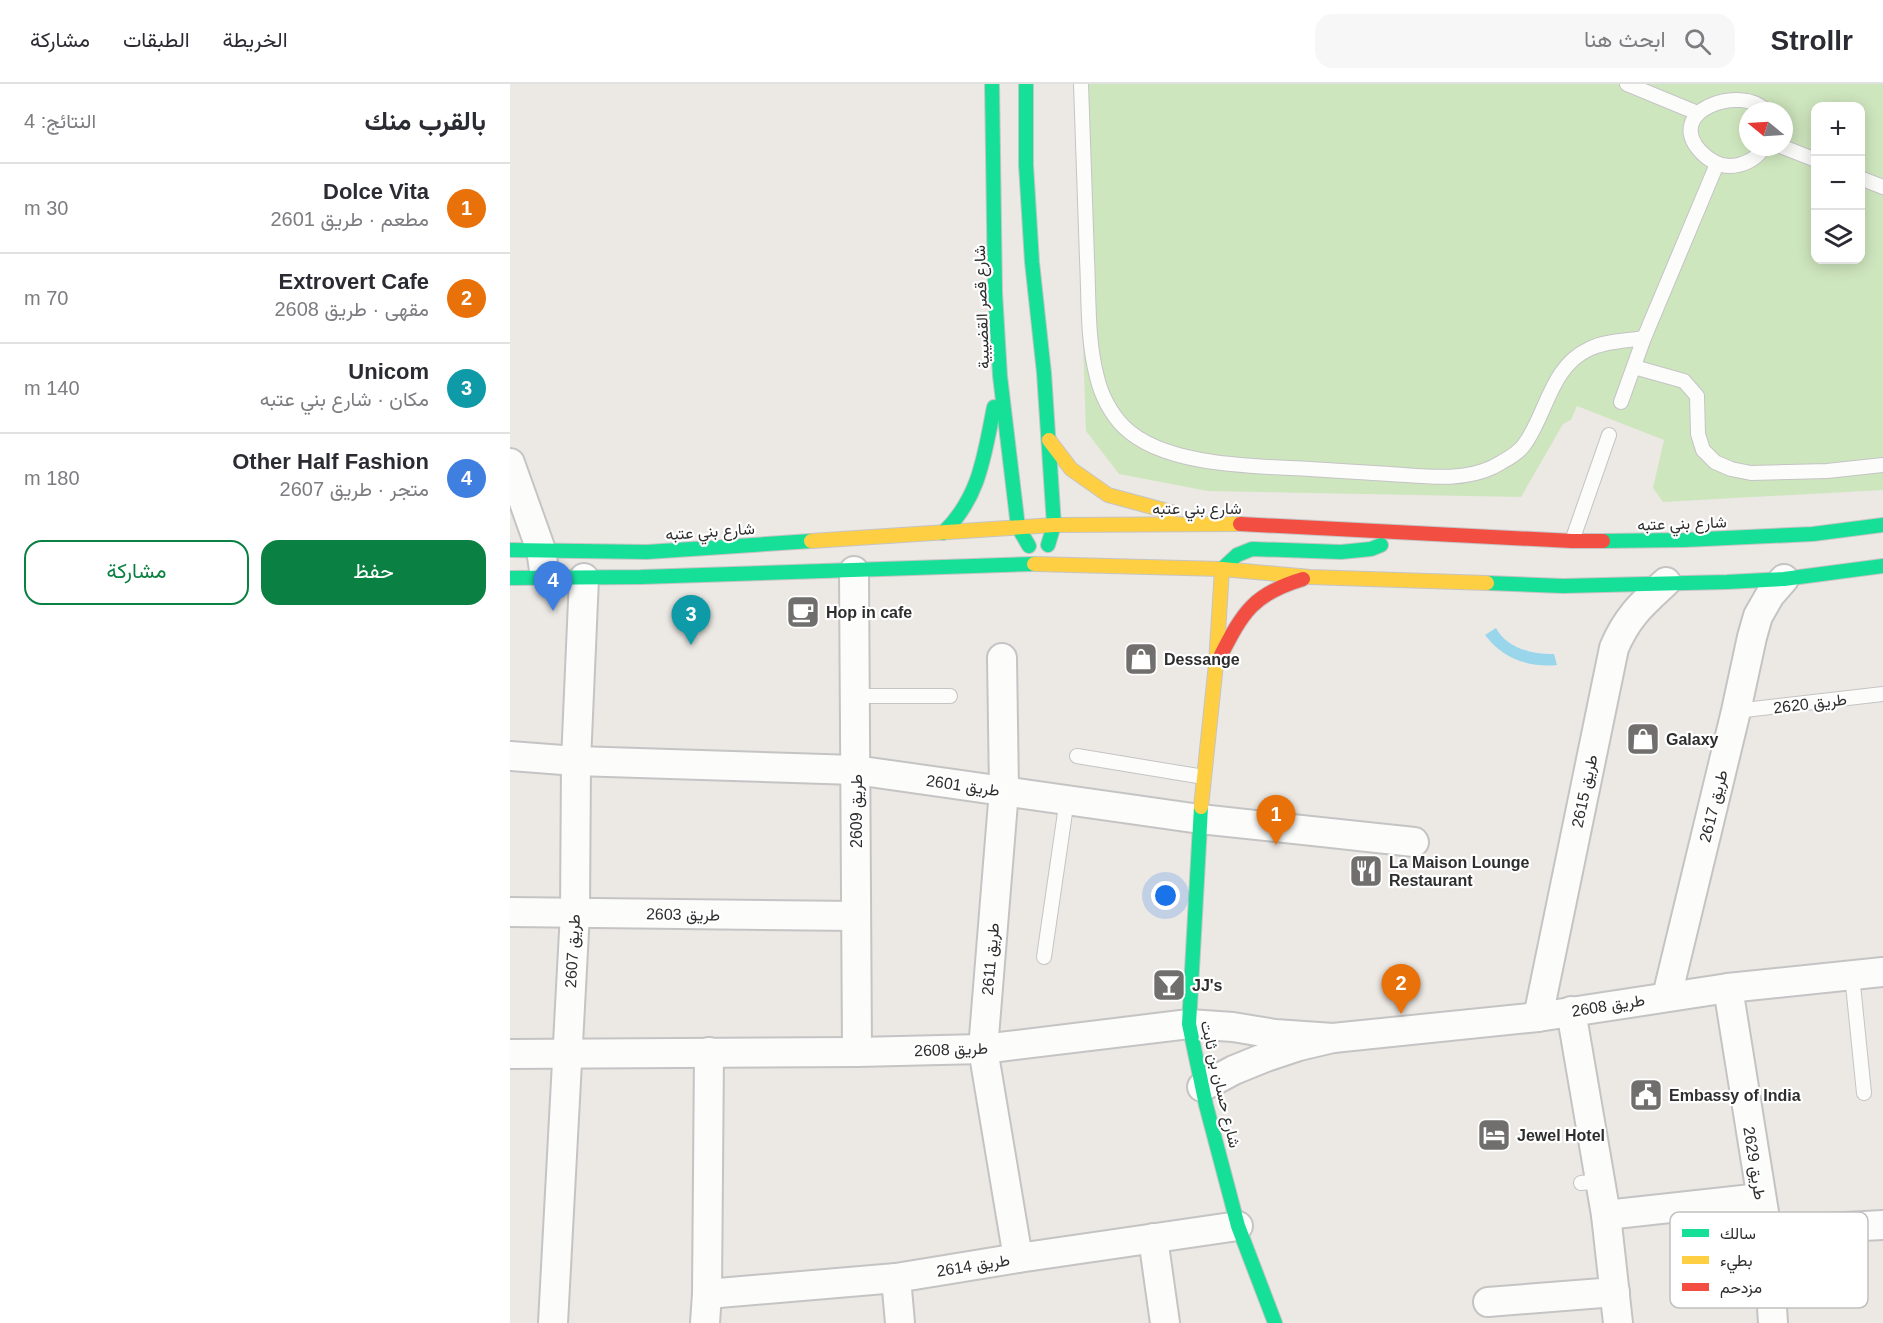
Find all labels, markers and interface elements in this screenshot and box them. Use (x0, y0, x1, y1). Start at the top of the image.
search box (1315, 14, 1735, 68)
icon: search (1681, 25, 1714, 58)
text: Strollr (1771, 25, 1853, 56)
text: ابحث هنا (1584, 27, 1666, 52)
text: مشاركة (30, 28, 90, 51)
text: الطبقات (123, 28, 190, 51)
text: الخريطة (223, 28, 288, 51)
north arrow (1739, 102, 1793, 156)
map controls (1811, 102, 1865, 264)
button: + (1811, 102, 1865, 156)
text: بالقرب منك (365, 106, 486, 136)
text: النتائج: 4 (24, 110, 96, 132)
button: − (1811, 156, 1865, 210)
text: Dolce Vita (323, 179, 429, 204)
text: 30 m (24, 197, 68, 219)
text: 1 (461, 197, 472, 219)
text: مطعم · طريق 2601 (270, 208, 429, 230)
button: layers (1811, 210, 1865, 264)
street label: شارع قصر القضيبية (971, 245, 995, 369)
text: Extrovert Cafe (279, 269, 429, 294)
text: 70 m (24, 287, 68, 309)
text: 2 (461, 287, 472, 309)
text: مقهى · طريق 2608 (274, 298, 429, 320)
text: Unicom (348, 359, 429, 384)
text: 140 m (24, 377, 80, 399)
text: 3 (461, 377, 472, 399)
text: مكان · شارع بني عتبه (260, 388, 429, 410)
text: Other Half Fashion (232, 449, 429, 474)
text: 180 m (24, 467, 80, 489)
text: 4 (461, 467, 472, 489)
text: متجر · طريق 2607 (280, 478, 429, 500)
street label: شارع بني عتبه (1152, 500, 1242, 522)
street label: شارع بني عتبه (1637, 513, 1727, 539)
street label: شارع بني عتبه (665, 520, 756, 548)
button: مشاركة (24, 540, 249, 605)
button: حفظ (261, 540, 486, 605)
pin: 4 (534, 562, 573, 611)
cafe icon: Hop in cafe (785, 594, 821, 630)
pin: 3 (672, 596, 711, 645)
place label: Hop in cafe (826, 604, 912, 621)
shop icon: Dessange (1123, 641, 1159, 677)
place label: Dessange (1164, 651, 1240, 668)
street label: طريق 2620 (1772, 691, 1848, 718)
shop icon: Galaxy (1625, 721, 1661, 757)
place label: Galaxy (1666, 731, 1719, 748)
street label: طريق 2615 (1568, 753, 1602, 829)
street label: طريق 2617 (1696, 768, 1733, 845)
street label: طريق 2601 (925, 772, 1001, 801)
street label: طريق 2609 (848, 774, 867, 848)
pin: 1 (1256, 796, 1296, 845)
restaurant icon: La Maison Lounge Restaurant (1348, 853, 1384, 889)
place label: La Maison Lounge Restaurant (1389, 854, 1530, 889)
your location (1151, 881, 1180, 910)
street label: طريق 2603 (646, 905, 720, 926)
street label: طريق 2607 (562, 914, 585, 989)
street label: طريق 2611 (979, 922, 1004, 996)
pin: 2 (1382, 964, 1420, 1014)
bar icon: JJ's (1151, 967, 1187, 1003)
place label: JJ's (1192, 977, 1223, 994)
street label: طريق 2608 (1570, 991, 1646, 1022)
street label: شارع حسان بن ثابت (1195, 1019, 1243, 1150)
street label: طريق 2608 (914, 1040, 988, 1061)
public building icon: Embassy of India (1628, 1077, 1664, 1113)
place label: Embassy of India (1669, 1087, 1801, 1104)
hotel icon: Jewel Hotel (1476, 1117, 1512, 1153)
street label: طريق 2629 (1738, 1125, 1769, 1201)
place label: Jewel Hotel (1517, 1127, 1605, 1144)
legend (1670, 1212, 1868, 1308)
text: سالك (1720, 1225, 1756, 1242)
street label: طريق 2614 (935, 1251, 1011, 1282)
text: بطيء (1720, 1252, 1752, 1274)
text: مزدحم (1720, 1279, 1762, 1298)

